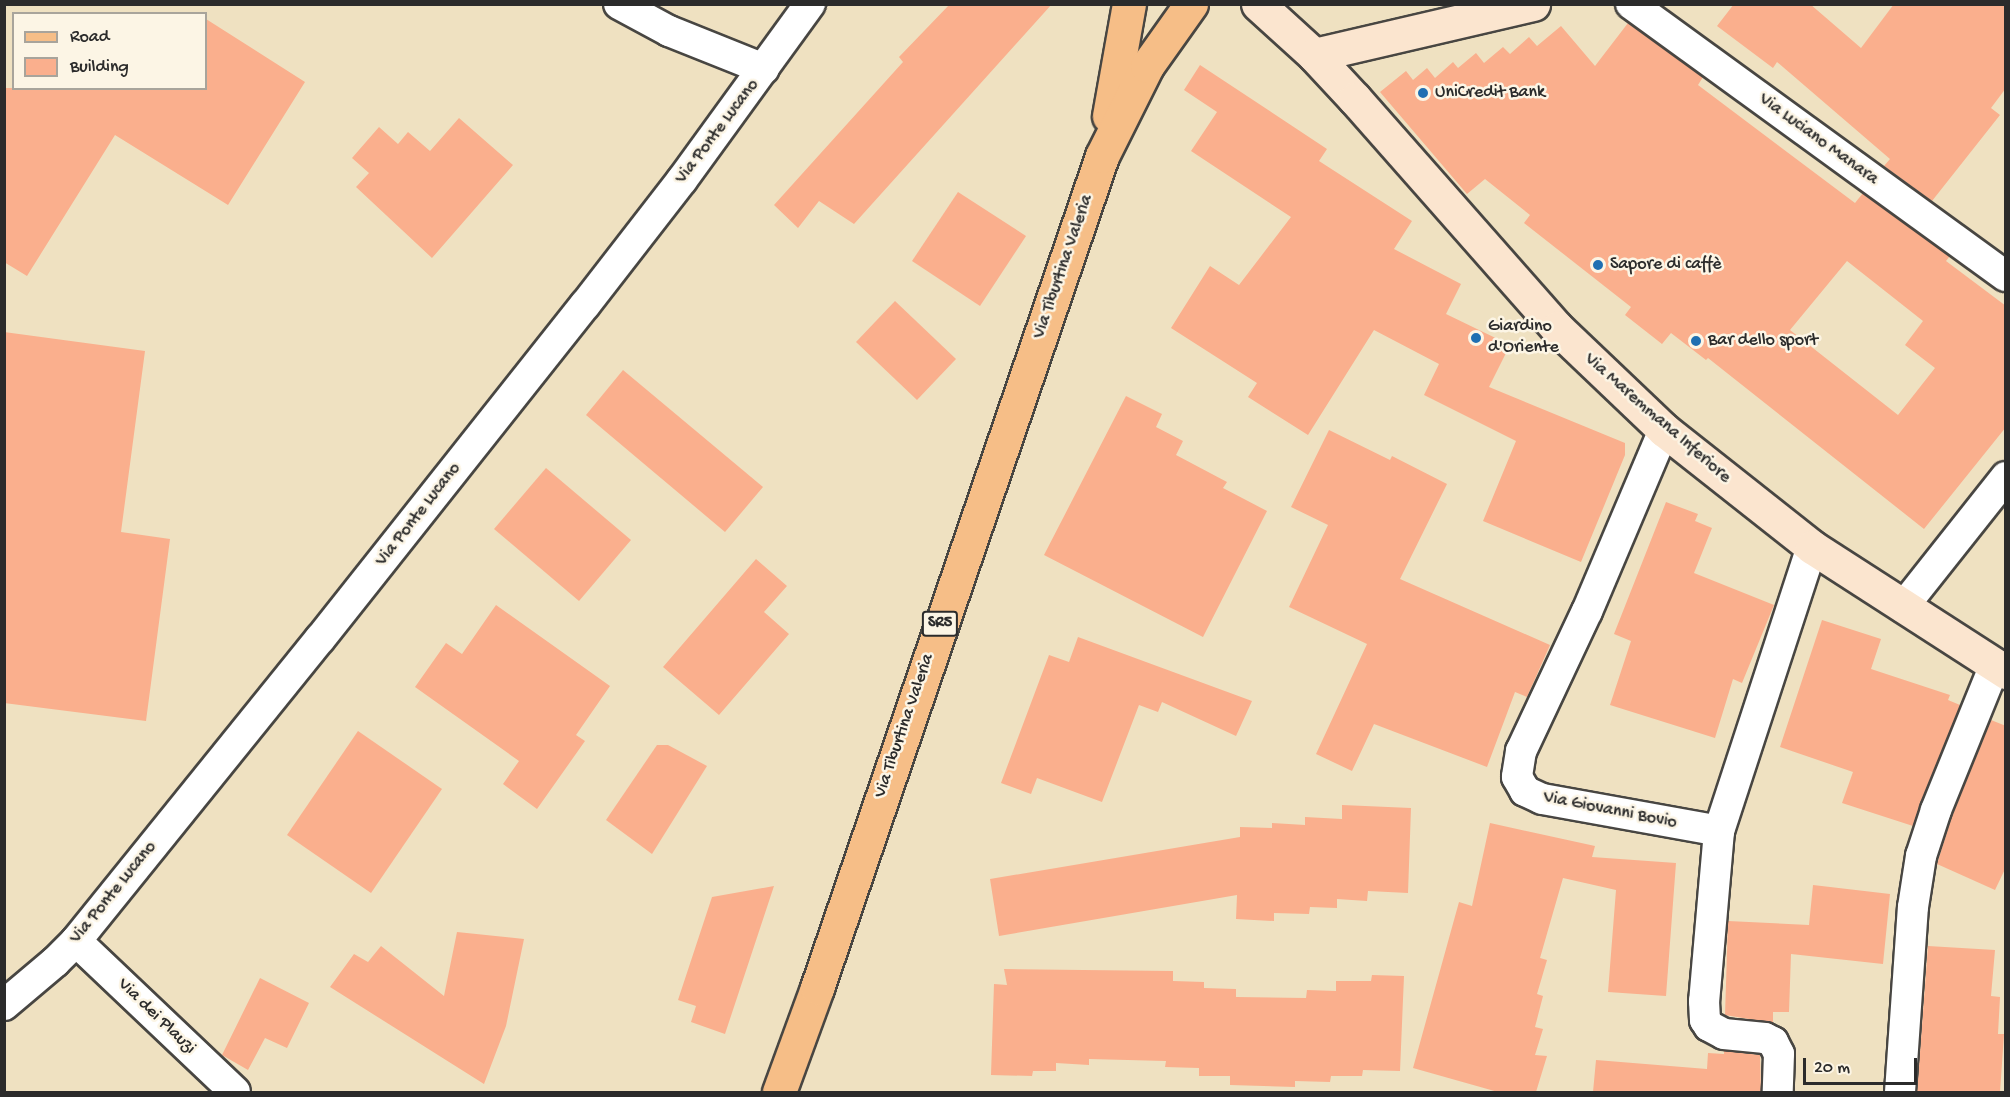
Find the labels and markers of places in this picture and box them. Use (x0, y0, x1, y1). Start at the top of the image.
place label: UniCredit Bank (1435, 82, 1545, 104)
marker: UniCredit Bank (1416, 86, 1430, 100)
place label: Sapore di caffè (1610, 254, 1722, 276)
marker: Sapore di caffè (1591, 258, 1605, 272)
place label: Giardino d'Oriente (1488, 317, 1559, 360)
place label: Bar dello sport (1708, 330, 1818, 352)
marker: Giardino d'Oriente (1469, 331, 1483, 345)
marker: Bar dello sport (1689, 334, 1703, 348)

